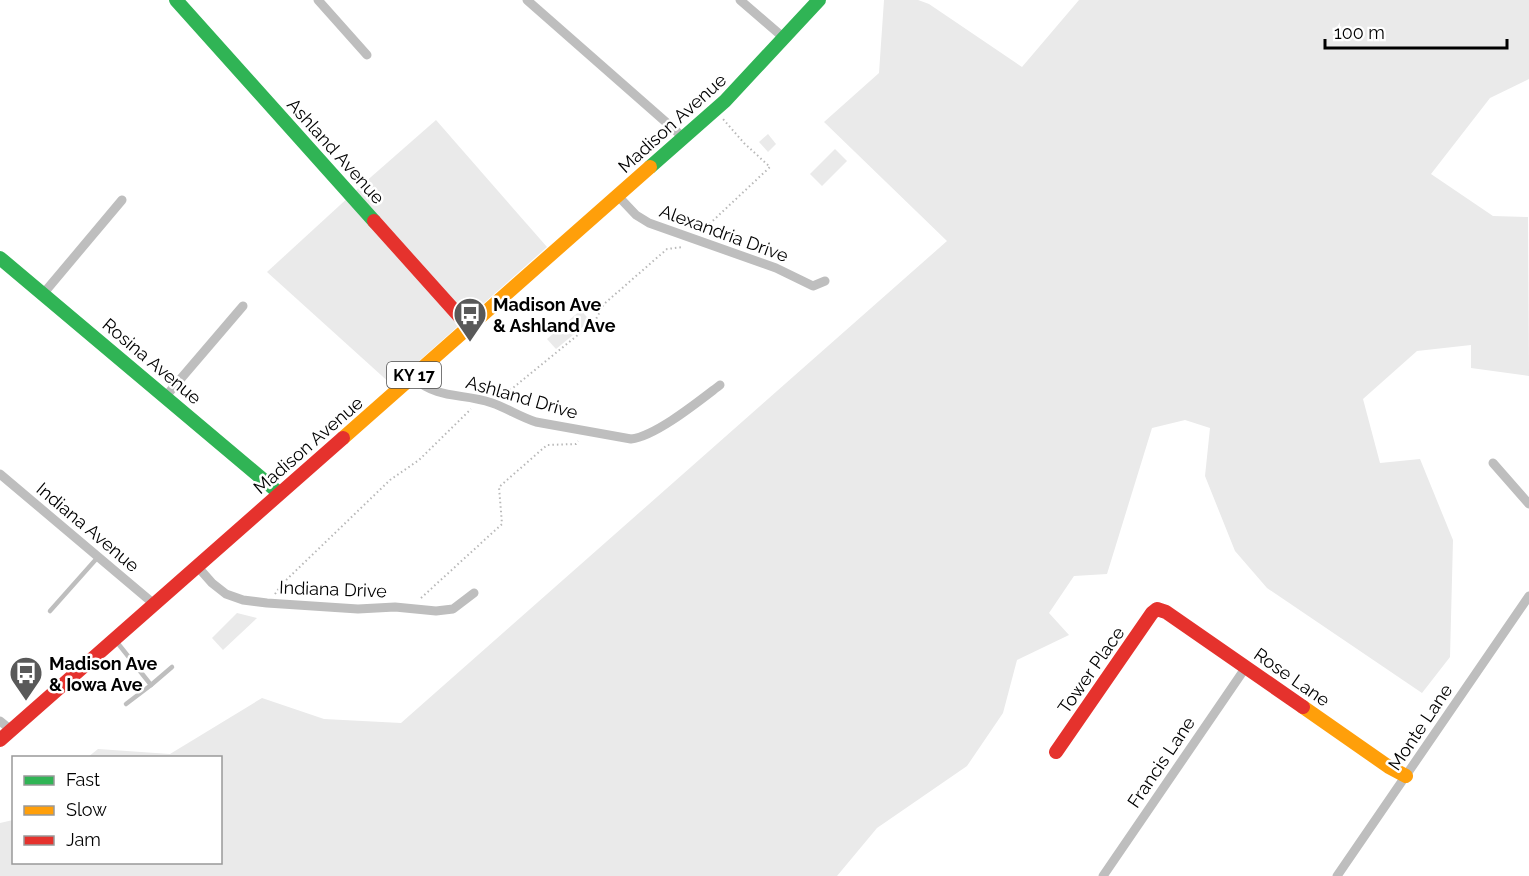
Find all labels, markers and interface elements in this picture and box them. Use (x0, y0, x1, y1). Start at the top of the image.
scale bar (1325, 12, 1506, 50)
text: 100 m (1334, 22, 1385, 43)
street label: Madison Avenue (614, 69, 731, 177)
street label: Ashland Avenue (283, 94, 389, 208)
street label: Alexandria Drive (657, 200, 792, 266)
place label: Madison Ave & Ashland Ave (493, 294, 616, 336)
bus stop icon: Madison Ave & Ashland Ave (452, 296, 488, 343)
street label: Rosina Avenue (98, 314, 206, 409)
road number: KY 17 (387, 362, 441, 388)
street label: Ashland Drive (464, 371, 581, 423)
street label: Madison Avenue (249, 392, 367, 498)
street label: Indiana Avenue (32, 478, 144, 576)
street label: Indiana Drive (279, 577, 388, 601)
street label: Tower Place (1053, 622, 1129, 717)
street label: Rose Lane (1250, 643, 1334, 711)
place label: Madison Ave & Iowa Ave (49, 653, 158, 695)
bus stop icon: Madison Ave & Iowa Ave (8, 655, 44, 702)
street label: Monte Lane (1384, 680, 1457, 774)
street label: Francis Lane (1123, 712, 1199, 811)
legend (12, 756, 222, 864)
text: Fast (66, 769, 100, 790)
text: Slow (66, 799, 107, 820)
text: Jam (66, 829, 101, 850)

